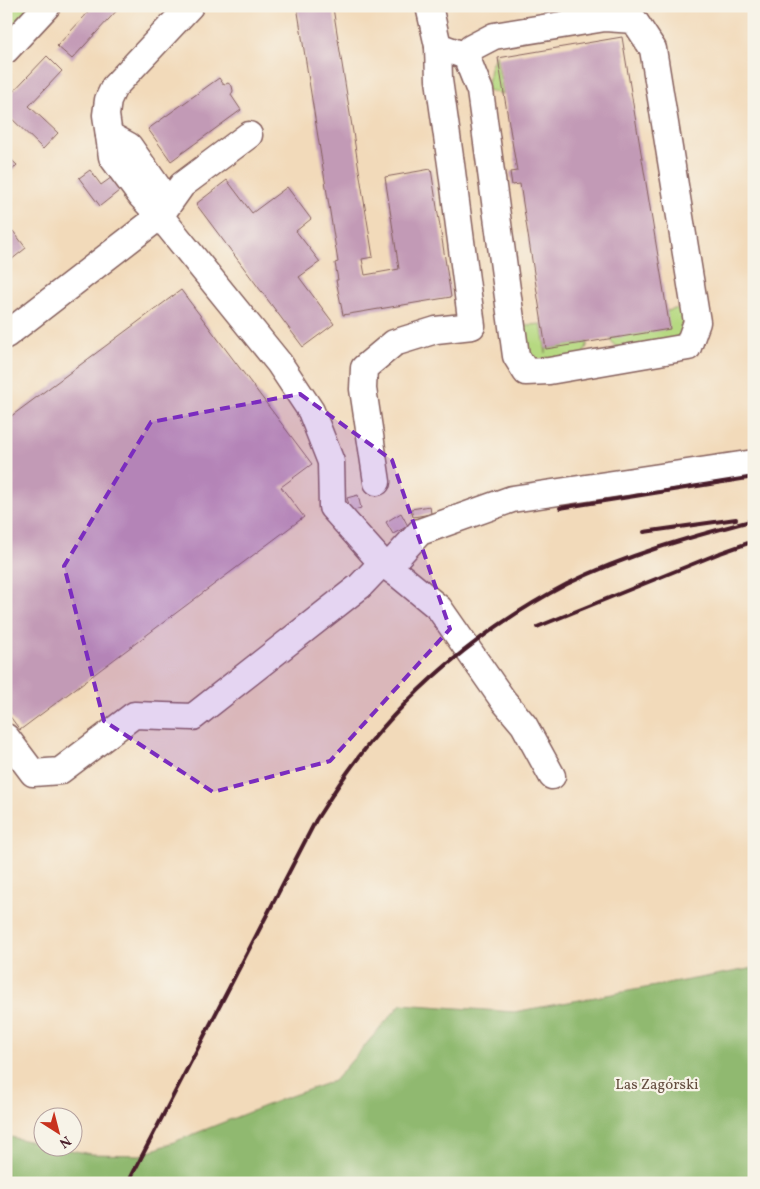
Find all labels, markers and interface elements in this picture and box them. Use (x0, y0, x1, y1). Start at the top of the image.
park label: Las Zagórski (615, 1075, 699, 1096)
north arrow (32, 1106, 82, 1156)
text: N (55, 1131, 74, 1152)

